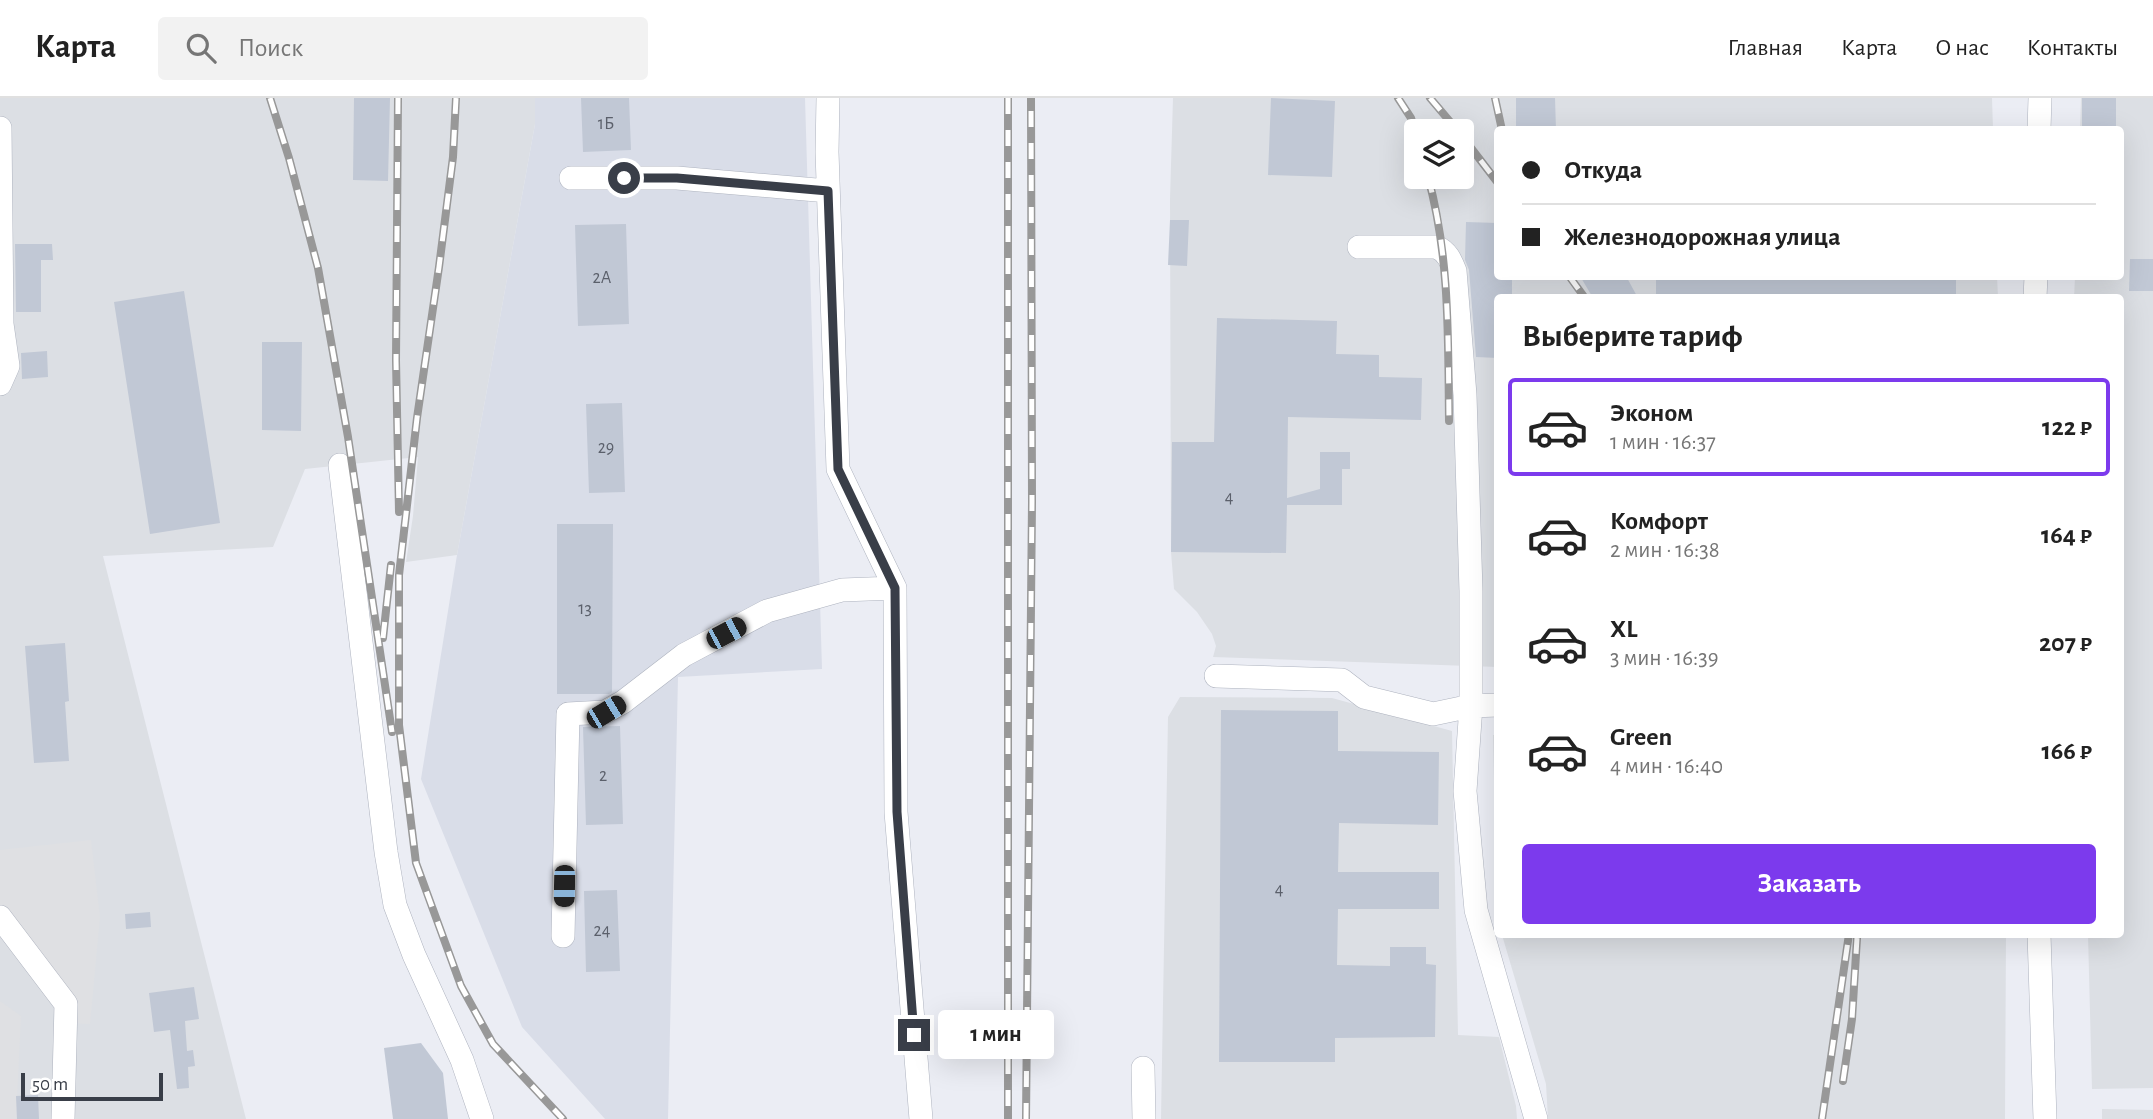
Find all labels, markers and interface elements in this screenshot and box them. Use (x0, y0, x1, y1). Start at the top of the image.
search box (158, 17, 648, 80)
icon: search (182, 29, 220, 67)
text: Карта (35, 31, 116, 64)
text: Поиск (238, 35, 303, 61)
text: Главная (1728, 36, 1803, 60)
text: Карта (1841, 36, 1897, 60)
text: О нас (1935, 36, 1989, 60)
text: Контакты (2027, 36, 2118, 60)
house number: 1Б (598, 115, 614, 133)
map controls (1404, 119, 1474, 189)
button: layers (1404, 119, 1474, 189)
text: Откуда (1564, 157, 1642, 183)
route start (608, 162, 640, 194)
text: Железнодорожная улица (1564, 224, 1840, 250)
house number: 2А (593, 269, 612, 287)
text: Выберите тариф (1522, 320, 1743, 352)
icon: car (1526, 396, 1589, 459)
text: Эконом (1610, 400, 1693, 426)
text: 122 ₽ (2042, 414, 2092, 440)
text: 1 мин · 16:37 (1610, 431, 1716, 454)
house number: 29 (598, 439, 614, 457)
house number: 4 (1225, 489, 1234, 507)
icon: car (1526, 504, 1589, 567)
text: Комфорт (1610, 508, 1708, 534)
text: 164 ₽ (2041, 522, 2092, 548)
text: 2 мин · 16:38 (1610, 539, 1720, 562)
house number: 13 (578, 600, 592, 618)
icon: car (1526, 612, 1589, 675)
car (703, 614, 750, 652)
text: XL (1610, 616, 1637, 642)
text: 207 ₽ (2039, 630, 2092, 656)
text: 3 мин · 16:39 (1610, 647, 1719, 670)
car (583, 692, 630, 732)
icon: car (1526, 720, 1589, 783)
text: Green (1610, 724, 1672, 750)
text: 166 ₽ (2041, 738, 2092, 764)
text: 4 мин · 16:40 (1610, 755, 1723, 778)
house number: 2 (599, 767, 607, 785)
button: Заказать (1522, 844, 2096, 924)
car (554, 865, 575, 907)
house number: 4 (1275, 881, 1284, 899)
house number: 24 (594, 922, 611, 940)
callout: 1 мин (939, 1010, 1054, 1060)
route end (898, 1019, 930, 1051)
text: 1 мин (970, 1023, 1022, 1046)
scale bar (21, 1070, 163, 1102)
text: 50 m (32, 1075, 68, 1094)

